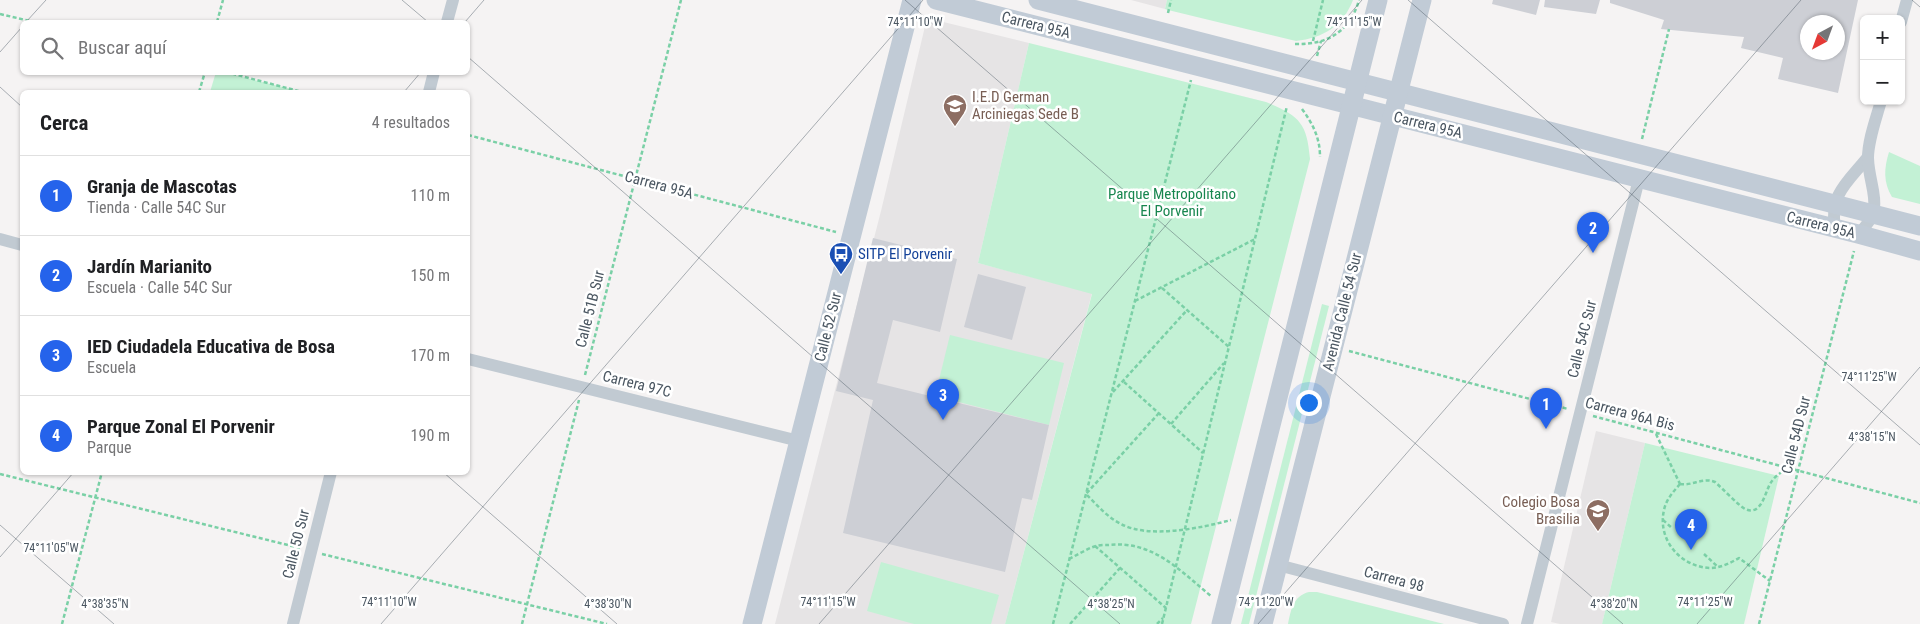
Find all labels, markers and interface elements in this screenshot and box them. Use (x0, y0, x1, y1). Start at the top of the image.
street label: Carrera 95A (1000, 8, 1073, 42)
text: 74°11'10"W (887, 15, 943, 29)
text: 74°11'15"W (1326, 15, 1382, 29)
north arrow (1800, 15, 1845, 60)
map controls (1860, 15, 1905, 105)
button: + (1860, 15, 1905, 60)
search box (20, 20, 470, 75)
icon: search (38, 34, 66, 62)
text: Buscar aquí (78, 36, 167, 59)
button: − (1860, 60, 1905, 105)
place label: I.E.D German Arciniegas Sede B (972, 88, 1079, 123)
school or university icon: I.E.D German Arciniegas Sede B (942, 93, 968, 127)
street label: Carrera 95A (1392, 108, 1465, 142)
text: Cerca (40, 111, 88, 135)
text: 4 resultados (372, 113, 450, 132)
street label: Carrera 95A (623, 167, 696, 203)
text: Granja de Mascotas (87, 175, 237, 198)
park label: Parque Metropolitano El Porvenir (1108, 185, 1236, 220)
text: 1 (52, 186, 60, 205)
text: 110 m (411, 186, 450, 205)
text: Tienda · Calle 54C Sur (87, 198, 226, 217)
street label: Carrera 95A (1785, 208, 1858, 242)
pin: 2 (1577, 212, 1609, 253)
bus stop icon: SITP El Porvenir (828, 241, 854, 275)
place label: SITP El Porvenir (858, 245, 953, 263)
street label: Avenida Calle 54 Sur (1319, 251, 1366, 373)
text: Jardín Marianito (87, 255, 212, 278)
text: 2 (52, 266, 60, 285)
text: 150 m (411, 266, 450, 285)
street label: Calle 51B Sur (572, 268, 608, 350)
text: Escuela · Calle 54C Sur (87, 278, 232, 297)
street label: Calle 52 Sur (811, 290, 845, 364)
street label: Calle 54C Sur (1564, 298, 1600, 380)
text: IED Ciudadela Educativa de Bosa (87, 335, 335, 358)
text: 3 (52, 346, 60, 365)
text: 170 m (411, 346, 450, 365)
text: Escuela (87, 358, 136, 377)
street label: Carrera 97C (601, 367, 673, 401)
text: 74°11'25"W (1841, 370, 1897, 384)
pin: 3 (927, 379, 959, 420)
pin: 1 (1530, 388, 1562, 429)
your location (1296, 390, 1322, 416)
street label: Carrera 96A Bis (1583, 393, 1677, 435)
street label: Calle 54D Sur (1778, 394, 1814, 476)
text: Parque Zonal El Porvenir (87, 415, 275, 438)
text: 4 (52, 426, 60, 445)
text: 190 m (411, 426, 450, 445)
text: 4°38'15"N (1848, 430, 1896, 444)
text: Parque (87, 438, 131, 457)
place label: Colegio Bosa Brasilia (1502, 493, 1580, 528)
school or university icon: Colegio Bosa Brasilia (1585, 498, 1611, 532)
street label: Calle 50 Sur (279, 507, 313, 581)
pin: 4 (1675, 509, 1707, 550)
text: 74°11'05"W (23, 541, 79, 555)
street label: Carrera 98 (1362, 562, 1426, 596)
text: 74°11'10"W (361, 595, 417, 609)
text: 74°11'15"W (800, 595, 856, 609)
text: 74°11'20"W (1238, 595, 1294, 609)
text: 74°11'25"W (1677, 595, 1733, 609)
text: 4°38'35"N (81, 597, 129, 611)
text: 4°38'30"N (584, 597, 632, 611)
text: 4°38'25"N (1087, 597, 1135, 611)
text: 4°38'20"N (1590, 597, 1638, 611)

